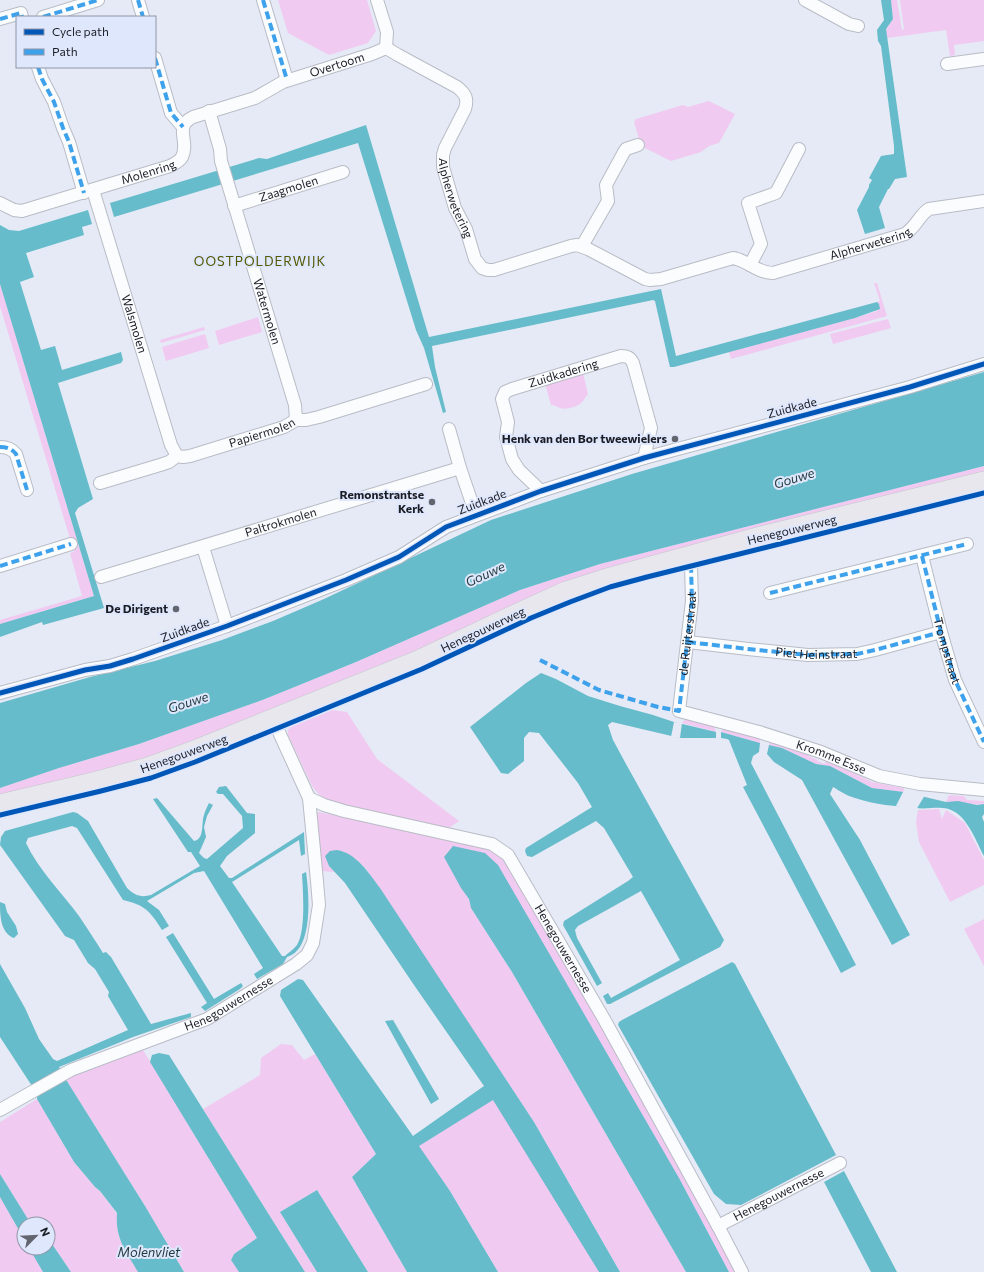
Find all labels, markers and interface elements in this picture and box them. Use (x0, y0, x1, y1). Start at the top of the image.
legend (16, 16, 156, 68)
text: Cycle path (52, 24, 109, 38)
text: Path (52, 44, 78, 58)
street label: Overtoom (308, 49, 366, 79)
street label: Molenring (119, 156, 178, 186)
street label: Alpherwetering (437, 158, 476, 240)
street label: Zaagmolen (257, 172, 319, 204)
street label: Alpherwetering (828, 223, 914, 262)
district label: OOSTPOLDERWIJK (194, 253, 326, 269)
street label: Watermolen (251, 277, 284, 346)
street label: Walsmolen (119, 293, 150, 354)
street label: Zuidkadering (526, 355, 600, 390)
street label: Zuidkade (765, 394, 818, 420)
street label: Papiermolen (227, 414, 297, 450)
place label: Henk van den Bor tweewielers (502, 431, 667, 445)
marker: Henk van den Bor tweewielers (670, 434, 680, 444)
water label: Gouwe (772, 464, 816, 492)
street label: Zuidkade (455, 485, 508, 517)
place label: Remonstrantse Kerk (340, 487, 424, 515)
marker: Remonstrantse Kerk (427, 497, 437, 507)
street label: Paltrokmolen (243, 504, 318, 539)
street label: Henegouwerweg (746, 511, 838, 547)
water label: Gouwe (463, 558, 507, 590)
street label: de Ruijterstraat (675, 591, 698, 676)
place label: De Dirigent (105, 601, 168, 615)
street label: Henegouwerweg (438, 603, 527, 655)
marker: De Dirigent (171, 604, 181, 614)
street label: Zuidkade (158, 614, 211, 644)
street label: Trompstraat (932, 616, 964, 686)
street label: Piet Heinstraat (775, 644, 857, 661)
water label: Gouwe (166, 688, 210, 716)
street label: Henegouwerweg (138, 731, 230, 775)
street label: Kromme Esse (795, 736, 868, 776)
street label: Henegouwernesse (532, 902, 595, 995)
street label: Henegouwernesse (182, 972, 275, 1033)
street label: Henegouwernesse (731, 1165, 826, 1223)
north arrow (16, 1216, 56, 1256)
text: N (38, 1225, 53, 1238)
water label: Molenvliet (118, 1244, 181, 1260)

